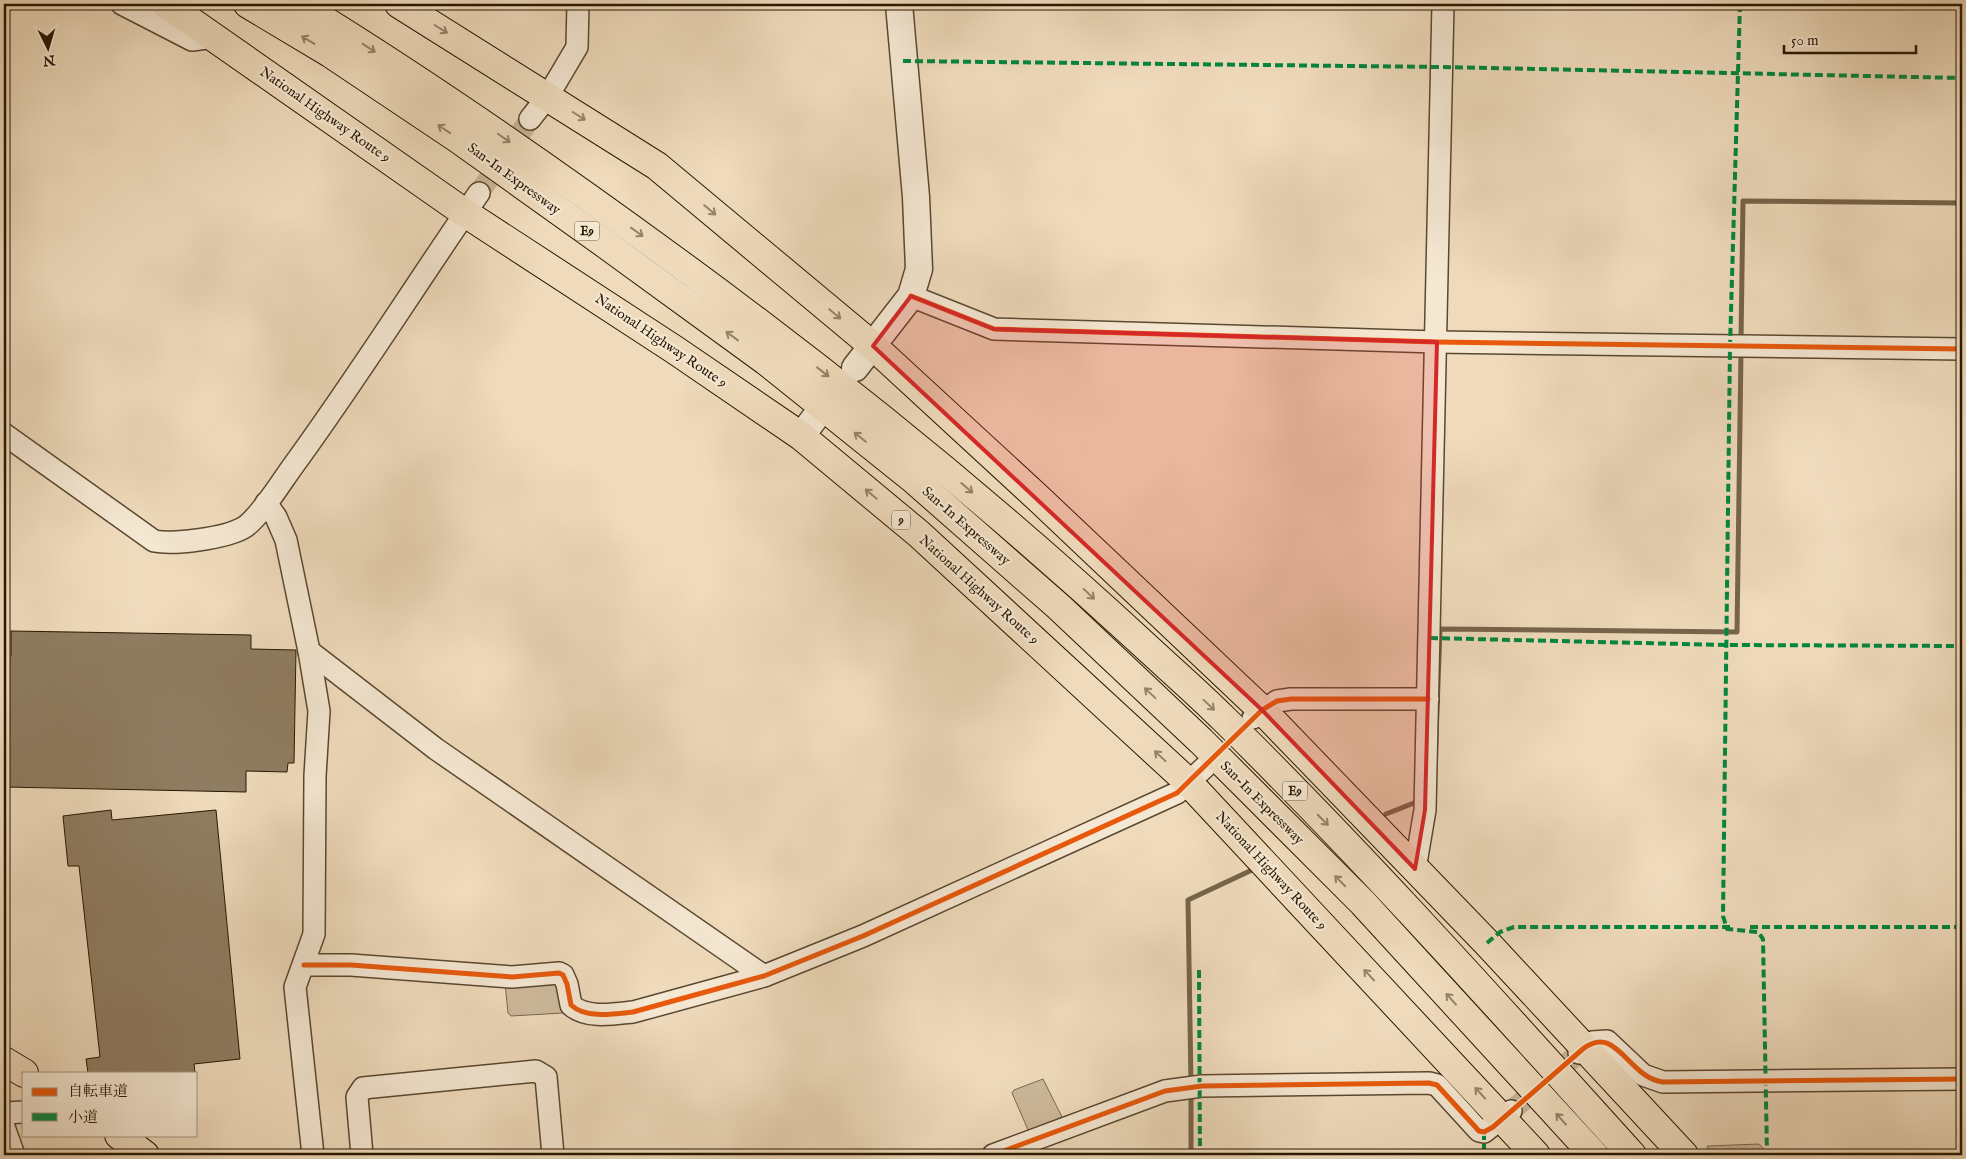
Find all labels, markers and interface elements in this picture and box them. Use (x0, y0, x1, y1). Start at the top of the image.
north arrow (22, 22, 72, 72)
scale bar (1784, 22, 1916, 54)
one-way arrow (433, 25, 447, 35)
text: 50 m (1791, 31, 1819, 50)
one-way arrow (302, 34, 316, 44)
one-way arrow (362, 43, 376, 54)
text: N (42, 50, 57, 69)
street label: National Highway Route 9 (256, 63, 394, 167)
one-way arrow (571, 111, 585, 121)
one-way arrow (437, 124, 451, 134)
one-way arrow (497, 133, 511, 143)
street label: San-In Expressway (464, 139, 564, 219)
one-way arrow (704, 204, 717, 216)
road number: E9 (574, 222, 600, 240)
one-way arrow (630, 227, 644, 237)
street label: National Highway Route 9 (591, 290, 731, 392)
one-way arrow (828, 309, 841, 320)
one-way arrow (726, 331, 739, 342)
one-way arrow (816, 366, 829, 377)
one-way arrow (854, 431, 867, 442)
one-way arrow (960, 482, 973, 494)
street label: San-In Expressway (918, 483, 1014, 569)
one-way arrow (865, 489, 878, 500)
road number: 9 (892, 510, 910, 530)
street label: National Highway Route 9 (915, 531, 1043, 649)
one-way arrow (1083, 588, 1096, 600)
one-way arrow (1143, 687, 1156, 699)
one-way arrow (1202, 699, 1215, 711)
one-way arrow (1153, 750, 1166, 762)
street label: San-In Expressway (1216, 757, 1308, 849)
road number: E9 (1282, 781, 1308, 800)
street label: National Highway Route 9 (1211, 808, 1331, 934)
one-way arrow (1317, 814, 1329, 826)
one-way arrow (1334, 874, 1346, 887)
one-way arrow (1363, 968, 1375, 981)
one-way arrow (1445, 993, 1457, 1006)
legend (22, 1072, 198, 1136)
text: 自転車道 (68, 1082, 128, 1101)
one-way arrow (1474, 1087, 1486, 1099)
text: 小道 (68, 1108, 98, 1127)
one-way arrow (1555, 1113, 1567, 1126)

